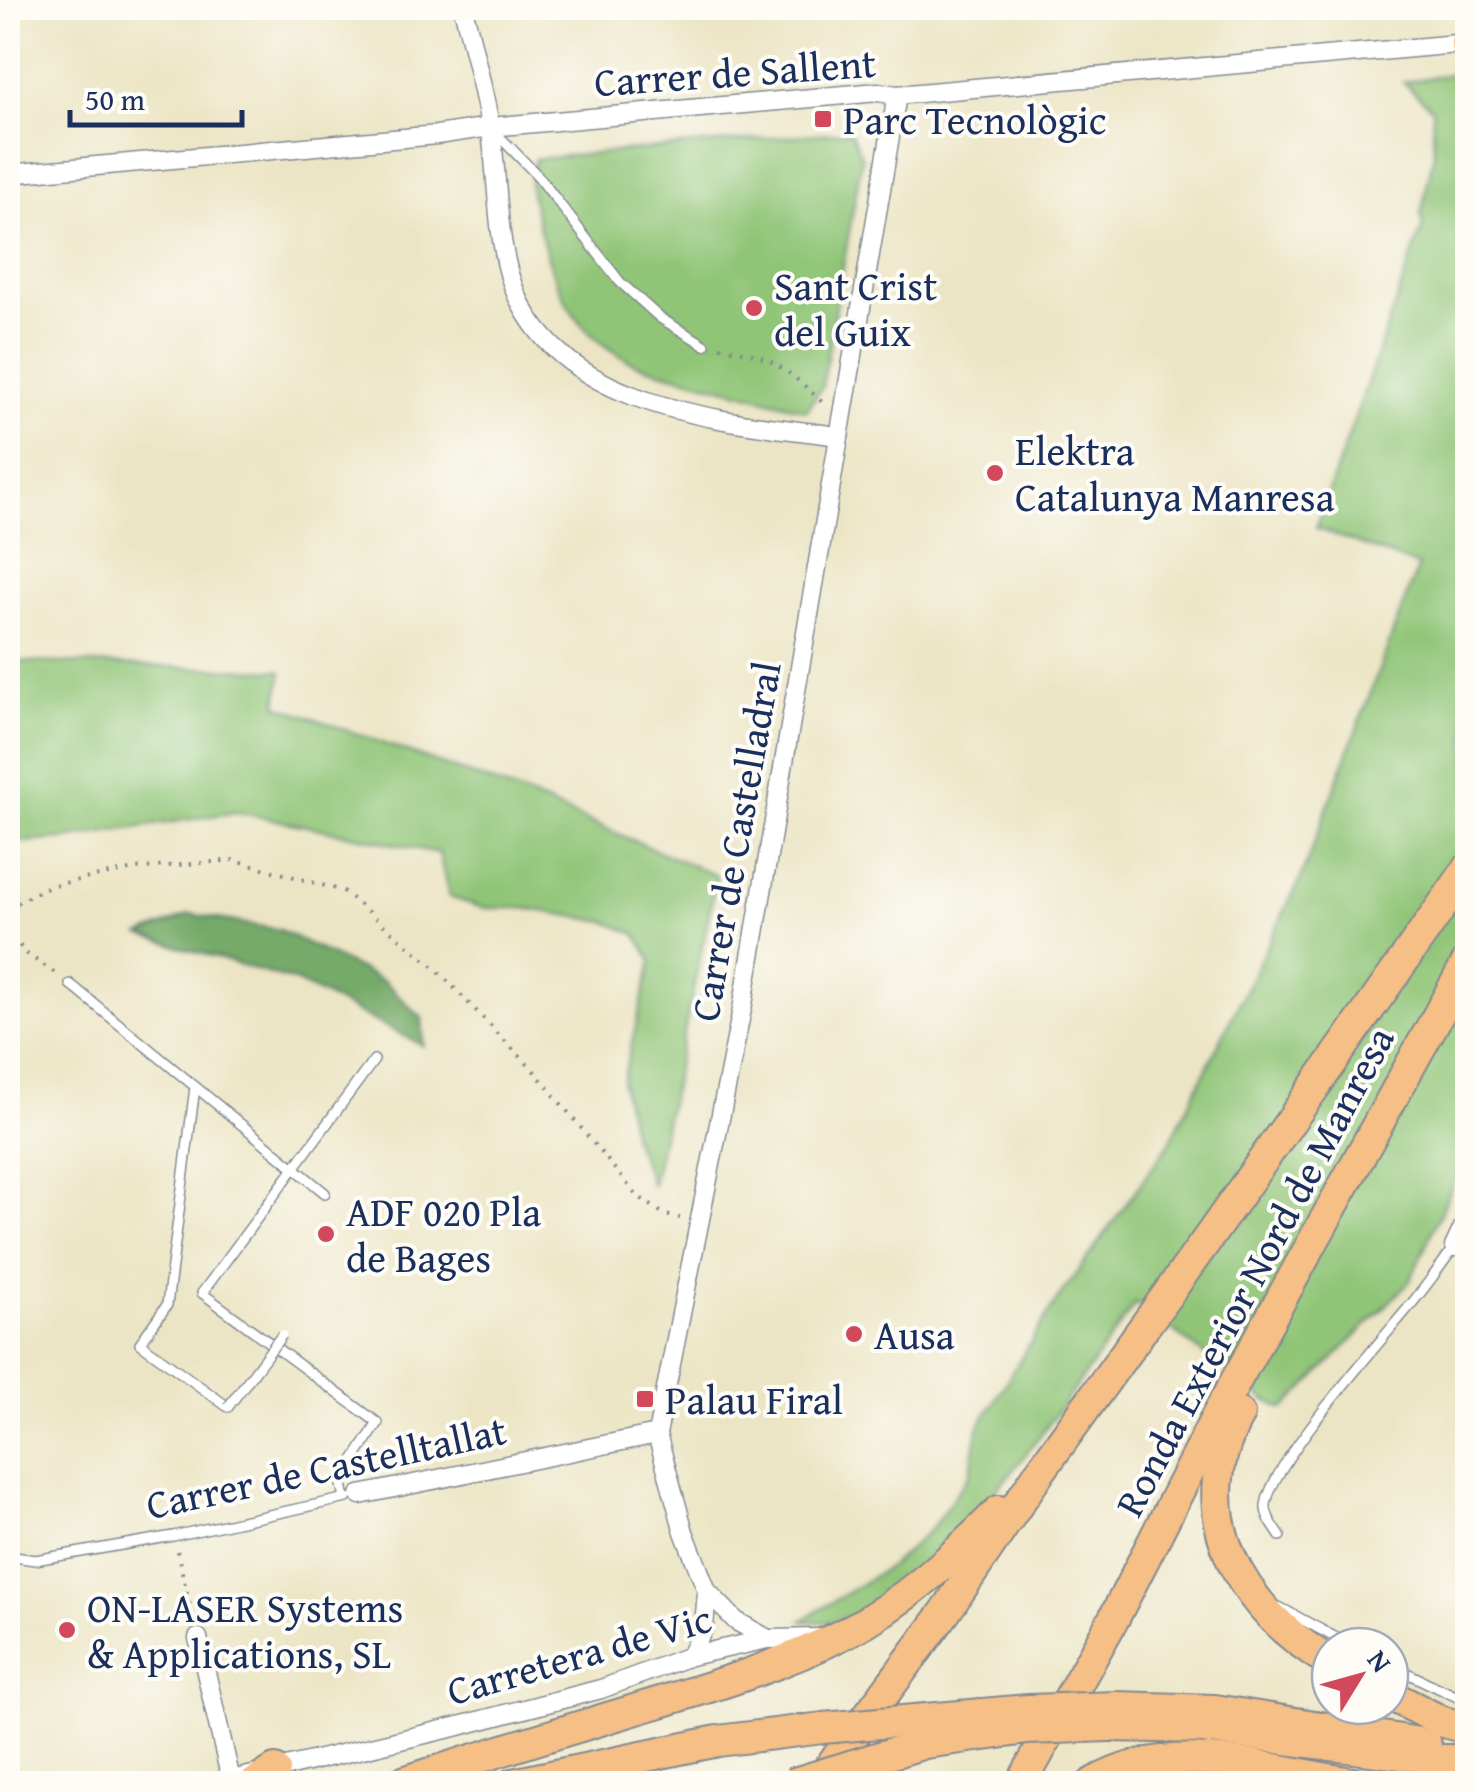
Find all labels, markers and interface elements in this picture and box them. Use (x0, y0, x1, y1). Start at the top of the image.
street label: Carrer de Sallent (592, 33, 878, 111)
scale bar (70, 65, 242, 127)
text: 50 m (85, 77, 145, 121)
place label: Parc Tecnològic (843, 90, 1107, 149)
marker: Parc Tecnològic (812, 108, 834, 130)
place label: Sant Crist del Guix (774, 256, 937, 361)
marker: Sant Crist del Guix (743, 297, 765, 319)
place label: Elektra Catalunya Manresa (1015, 421, 1335, 526)
marker: Elektra Catalunya Manresa (984, 462, 1006, 484)
street label: Carrer de Castelladral (674, 656, 796, 1026)
street label: Ronda Exterior Nord de Manresa (1100, 1015, 1409, 1526)
place label: ADF 020 Pla de Bages (346, 1182, 541, 1287)
marker: ADF 020 Pla de Bages (315, 1223, 337, 1245)
place label: Ausa (874, 1305, 955, 1364)
marker: Ausa (843, 1323, 865, 1345)
place label: Palau Firal (665, 1370, 843, 1429)
marker: Palau Firal (634, 1388, 656, 1410)
street label: Carrer de Castelltallat (141, 1400, 511, 1534)
place label: ON-LASER Systems & Applications, SL (87, 1578, 403, 1683)
street label: Carretera de Vic (440, 1588, 718, 1720)
marker: ON-LASER Systems & Applications, SL (56, 1619, 78, 1641)
north arrow (1310, 1626, 1410, 1726)
text: N (1358, 1641, 1403, 1681)

